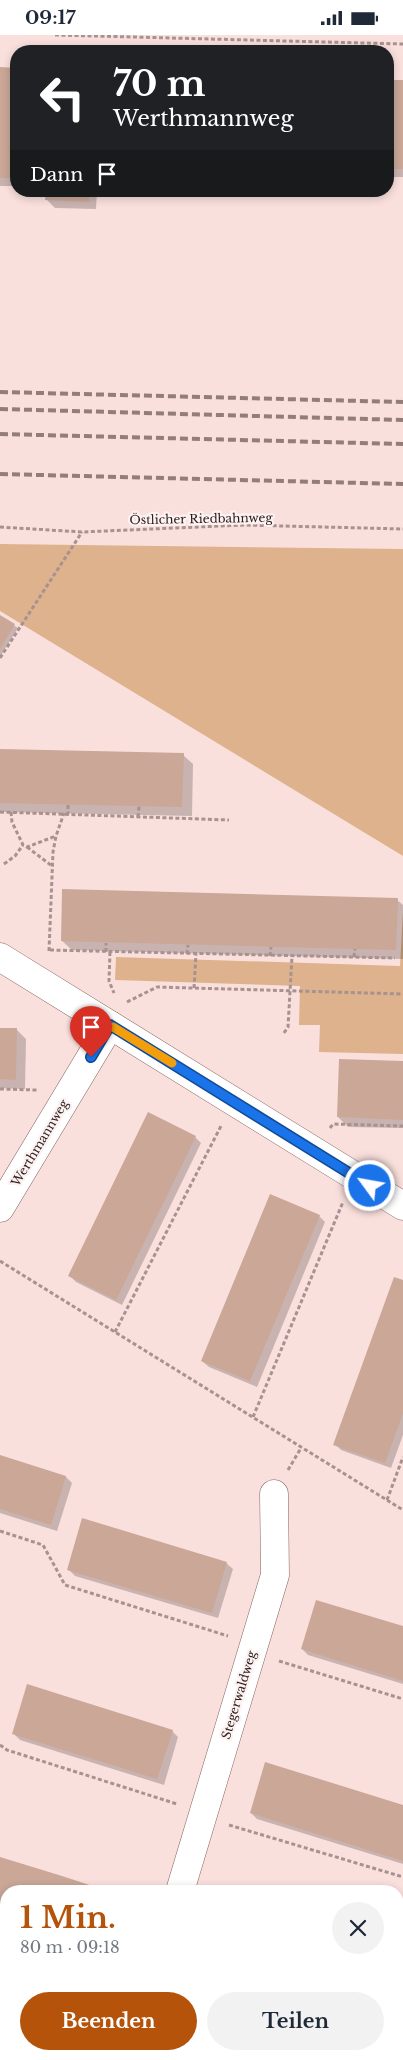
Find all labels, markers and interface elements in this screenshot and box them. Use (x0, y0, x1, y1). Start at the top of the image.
text: 09:17 (25, 6, 76, 29)
text: 70 m (113, 62, 206, 105)
icon: left (30, 65, 95, 130)
text: Werthmannweg (113, 105, 294, 132)
icon: arrive (93, 160, 121, 188)
text: Dann (30, 163, 83, 186)
street label: Östlicher Riedbahnweg (129, 509, 273, 527)
pin (70, 1006, 112, 1057)
icon: arrive (77, 1013, 105, 1041)
street label: Werthmannweg (7, 1096, 72, 1190)
position arrow (343, 1159, 395, 1211)
street label: Stegerwaldweg (218, 1648, 259, 1741)
text: 1 Min. (20, 1899, 116, 1936)
button: close (332, 1902, 384, 1954)
text: 80 m · 09:18 (20, 1937, 120, 1957)
button: Beenden (20, 1992, 197, 2050)
button: Teilen (207, 1992, 384, 2050)

